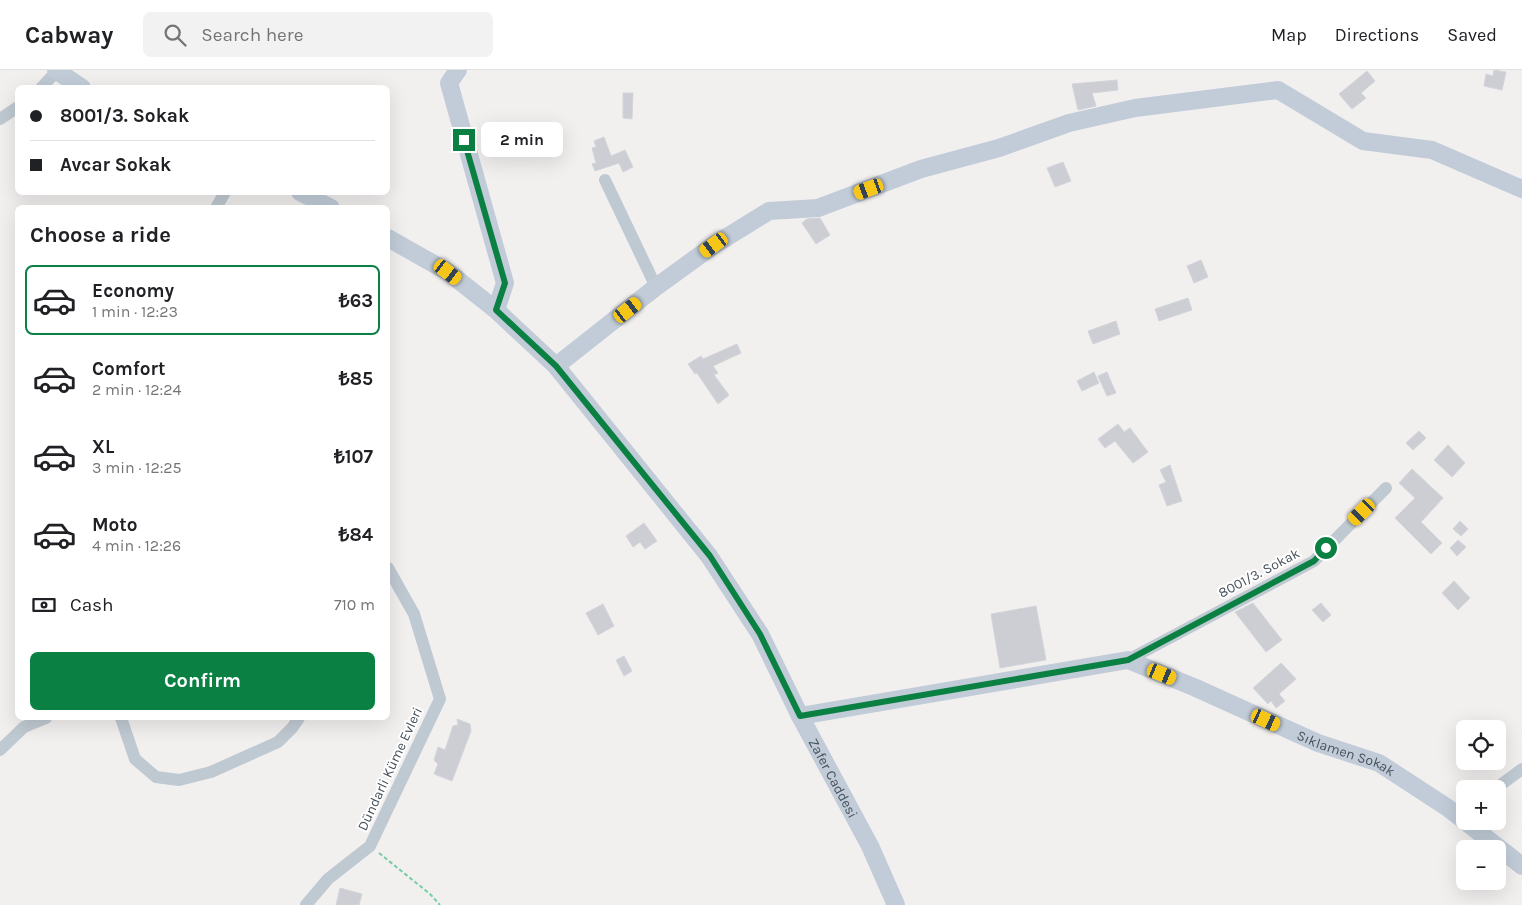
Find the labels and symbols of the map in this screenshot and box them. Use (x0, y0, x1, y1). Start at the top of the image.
callout: 2 min (482, 122, 564, 158)
route end (453, 129, 475, 151)
car (852, 177, 885, 201)
car (697, 230, 730, 260)
car (431, 257, 464, 287)
car (611, 295, 644, 325)
car (1346, 496, 1377, 528)
route start (1315, 537, 1337, 559)
street label: 8001/3. Sokak (1215, 544, 1303, 602)
car (1145, 661, 1178, 687)
street label: Dündarli Küme Evleri (354, 704, 426, 834)
car (1249, 707, 1282, 733)
street label: Sıklamen Sokak (1294, 726, 1399, 780)
street label: Zafer Caddesi (805, 735, 862, 821)

